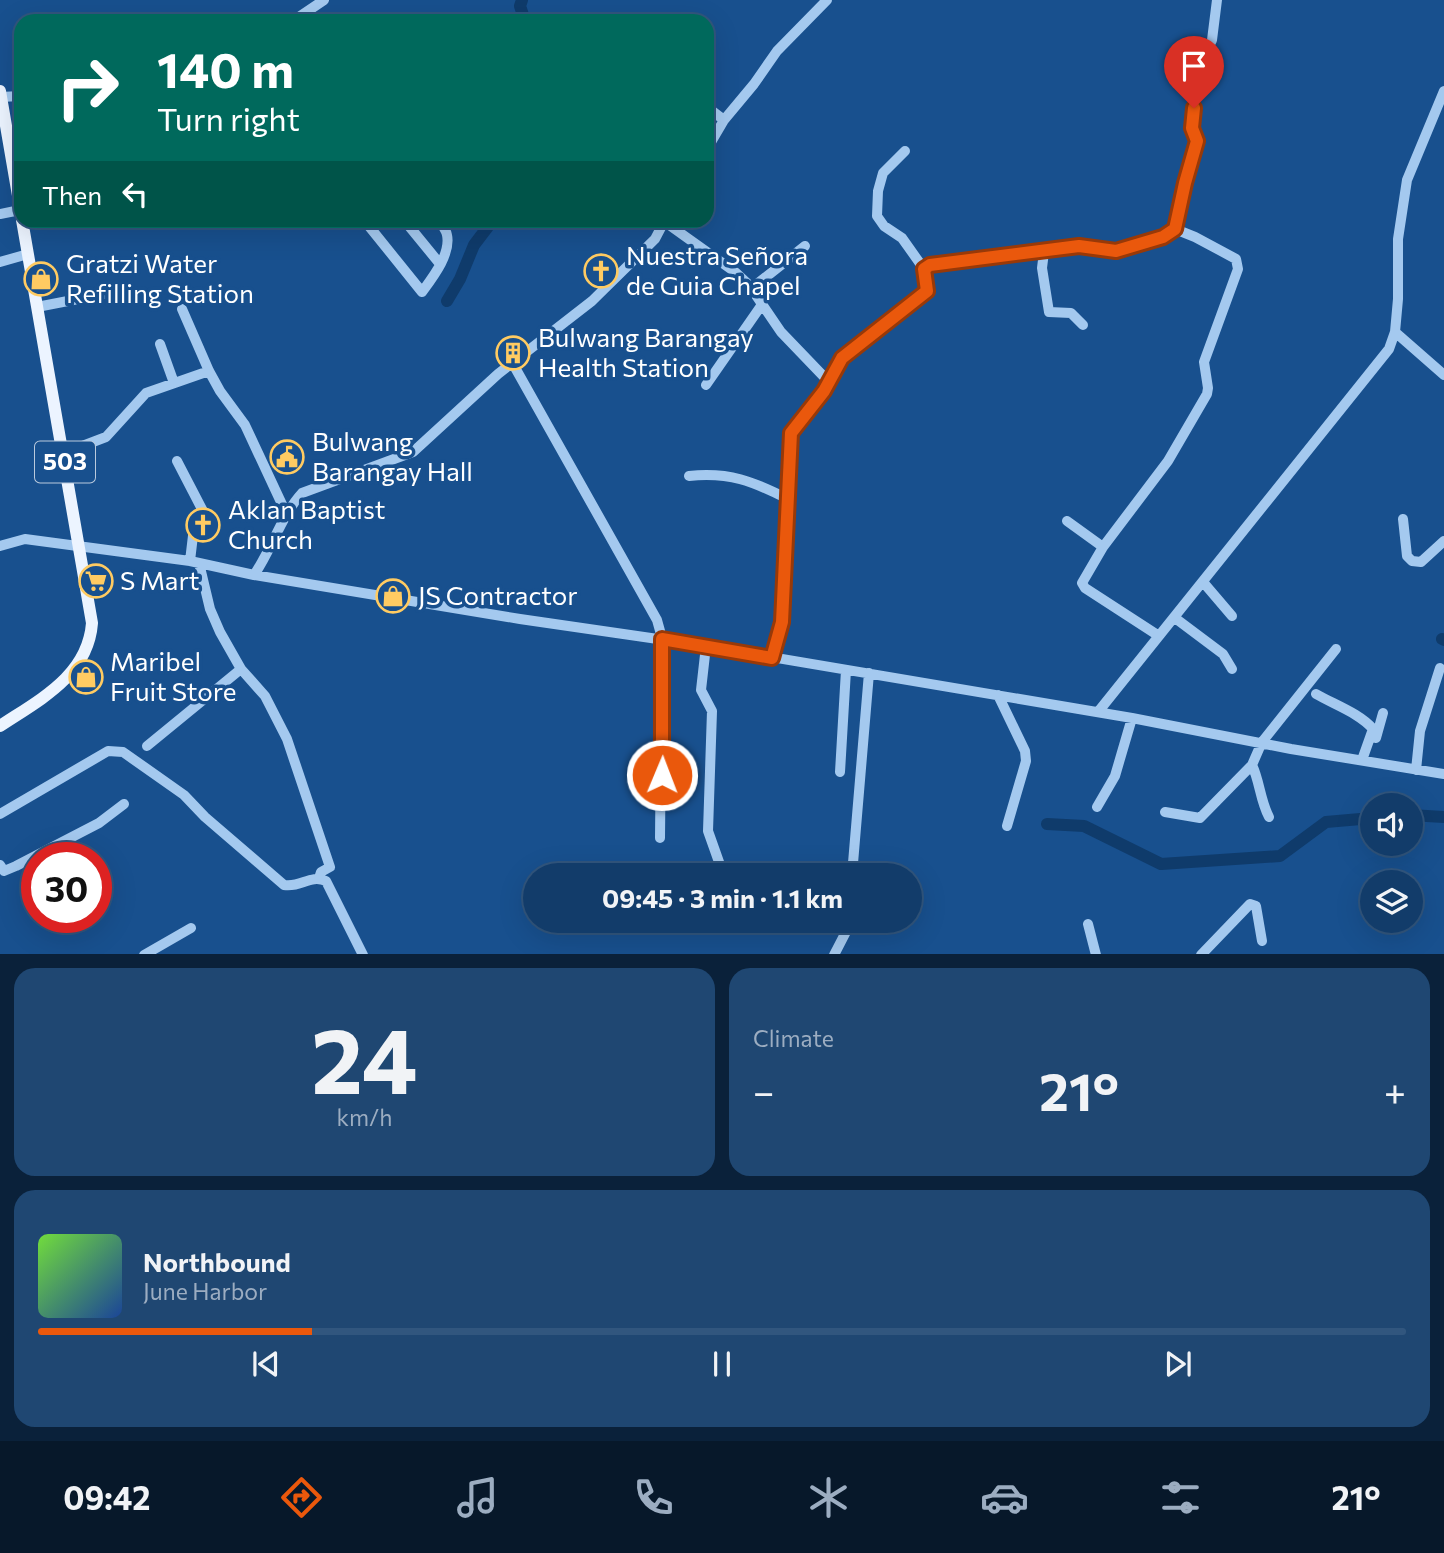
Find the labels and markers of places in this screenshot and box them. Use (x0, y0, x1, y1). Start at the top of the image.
pin (1164, 36, 1224, 108)
place label: Nuestra Señora de Guia Chapel (626, 239, 808, 300)
place label: Gratzi Water Refilling Station (66, 247, 254, 308)
church icon: Nuestra Señora de Guia Chapel (582, 252, 620, 290)
shop icon: Gratzi Water Refilling Station (22, 260, 60, 298)
place label: Bulwang Barangay Health Station (538, 321, 754, 382)
building icon: Bulwang Barangay Health Station (494, 334, 532, 372)
place label: Bulwang Barangay Hall (312, 425, 473, 486)
public building icon: Bulwang Barangay Hall (268, 438, 306, 476)
place label: Aklan Baptist Church (228, 493, 385, 554)
church icon: Aklan Baptist Church (184, 506, 222, 544)
supermarket icon: S Mart (77, 562, 115, 600)
place label: S Mart (120, 564, 200, 595)
shop icon: JS Contractor (374, 577, 412, 615)
place label: JS Contractor (418, 579, 578, 610)
place label: Maribel Fruit Store (110, 645, 236, 706)
shop icon: Maribel Fruit Store (67, 658, 105, 696)

